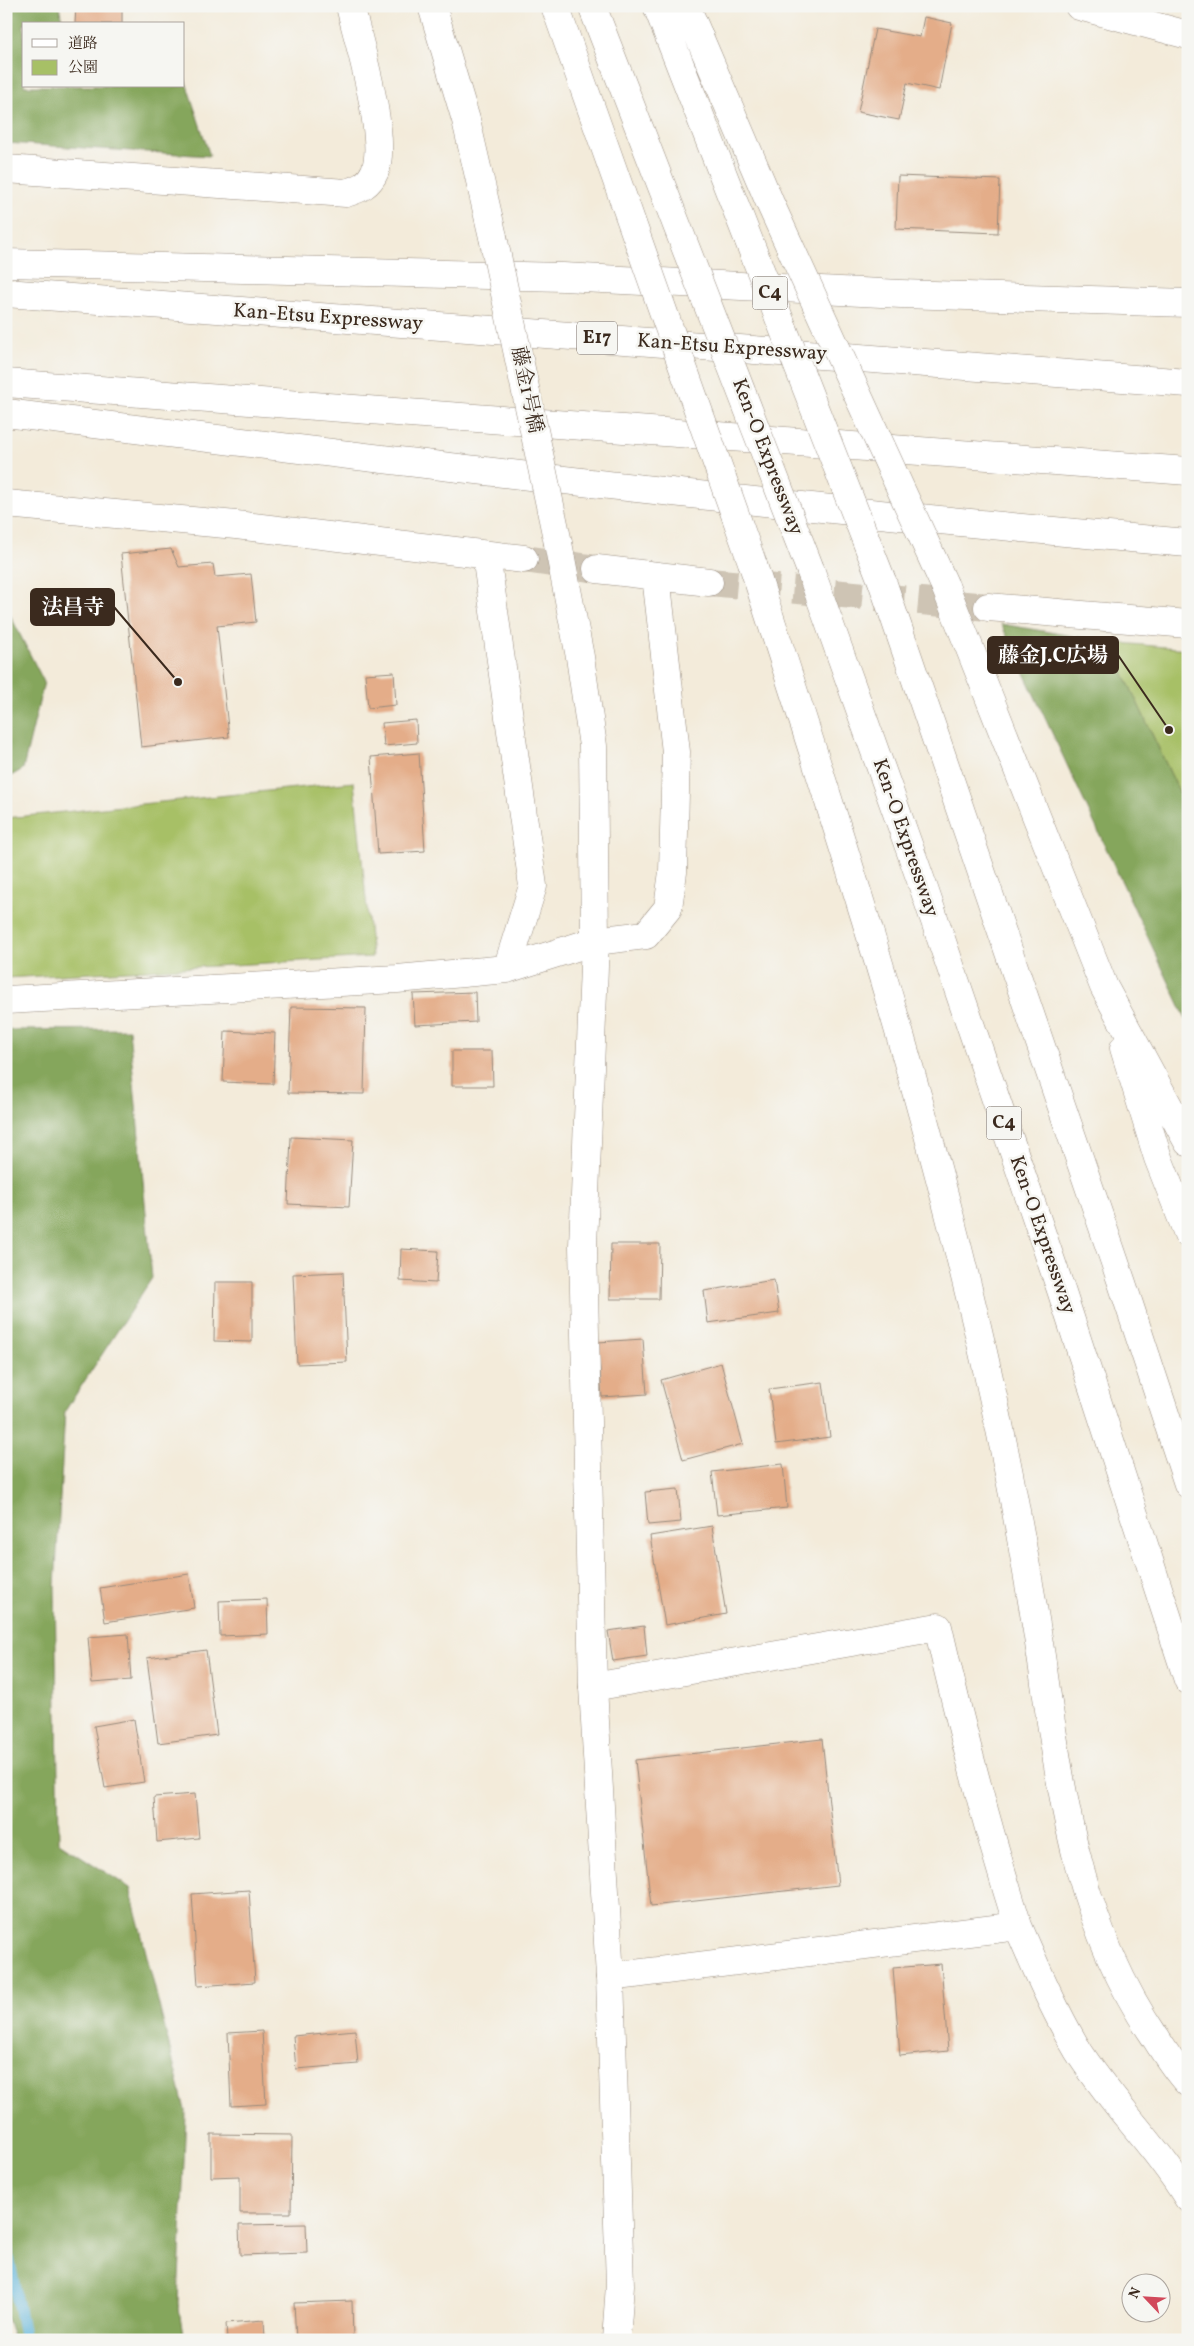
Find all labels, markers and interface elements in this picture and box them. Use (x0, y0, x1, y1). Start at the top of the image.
legend (22, 22, 185, 88)
text: 道路 (68, 34, 98, 55)
text: 公園 (68, 58, 98, 79)
road number: C4 (752, 276, 788, 310)
street label: Kan-Etsu Expressway (232, 297, 424, 339)
road number: E17 (577, 322, 617, 354)
street label: Kan-Etsu Expressway (636, 327, 828, 369)
street label: 藤金1号橋 (503, 344, 549, 436)
street label: Ken-O Expressway (724, 375, 810, 540)
callout: 法昌寺 (31, 589, 114, 625)
text: 法昌寺 (42, 594, 105, 623)
callout: 藤金J.C広場 (988, 637, 1118, 673)
text: 藤金J.C広場 (998, 642, 1108, 671)
street label: Ken-O Expressway (865, 755, 945, 921)
road number: C4 (986, 1106, 1022, 1140)
street label: Ken-O Expressway (1002, 1152, 1082, 1318)
north arrow (1122, 2274, 1172, 2324)
text: N (1125, 2285, 1146, 2302)

